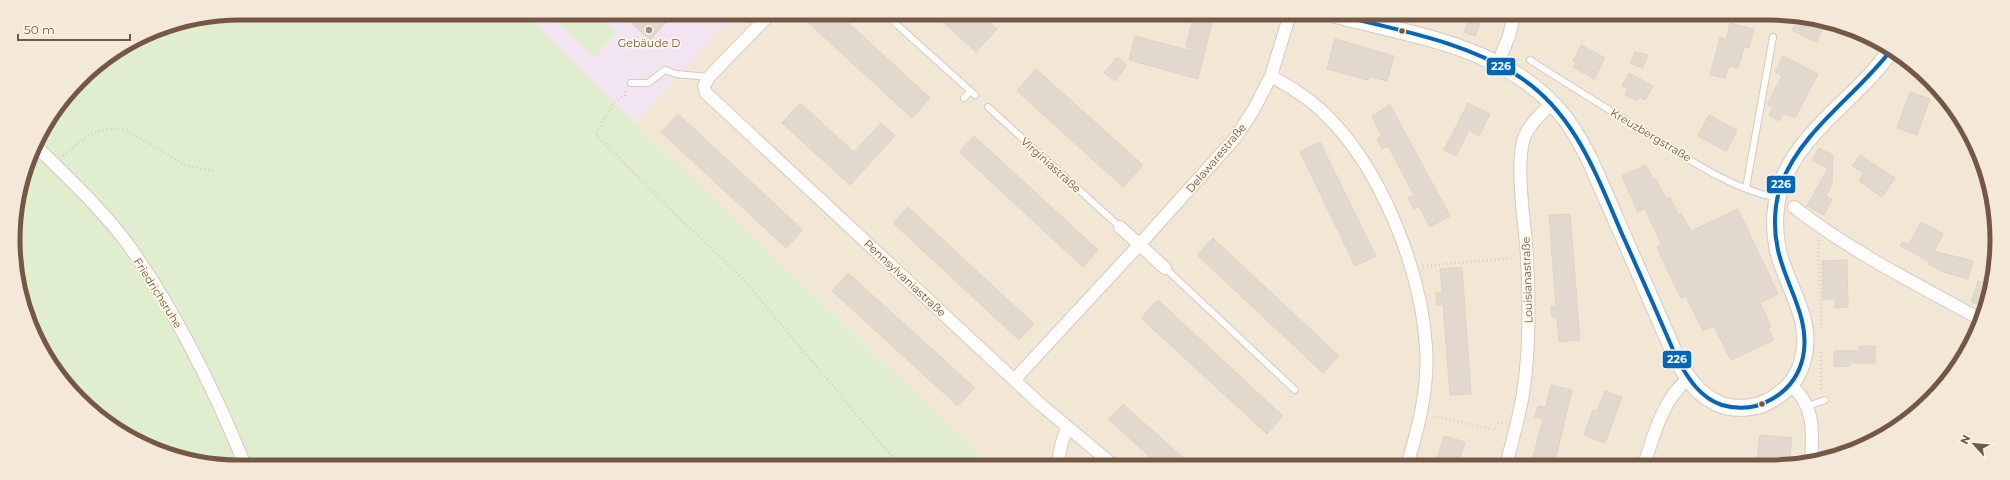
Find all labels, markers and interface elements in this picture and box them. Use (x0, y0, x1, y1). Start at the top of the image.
scale bar (18, 16, 130, 42)
text: 50 m (24, 22, 55, 37)
marker: Gebäude D (644, 25, 654, 35)
unlabelled marker (1397, 26, 1407, 36)
place label: Gebäude D (618, 36, 680, 50)
line badge: 226 (1486, 57, 1516, 76)
text: 226 (1491, 59, 1511, 73)
street label: Kreuzbergstraße (1608, 105, 1694, 165)
street label: Delawarestraße (1183, 120, 1249, 196)
street label: Virginiastraße (1018, 134, 1084, 196)
line badge: 226 (1766, 175, 1796, 194)
text: 226 (1771, 177, 1791, 191)
street label: Pennsylvaniastraße (861, 236, 949, 320)
street label: Louisianastraße (1518, 236, 1536, 324)
street label: Friedrichsruhe (131, 255, 185, 331)
line badge: 226 (1662, 350, 1692, 369)
text: 226 (1667, 352, 1687, 366)
unlabelled marker (1757, 399, 1767, 409)
north arrow (1954, 424, 1994, 464)
text: N (1957, 432, 1973, 447)

